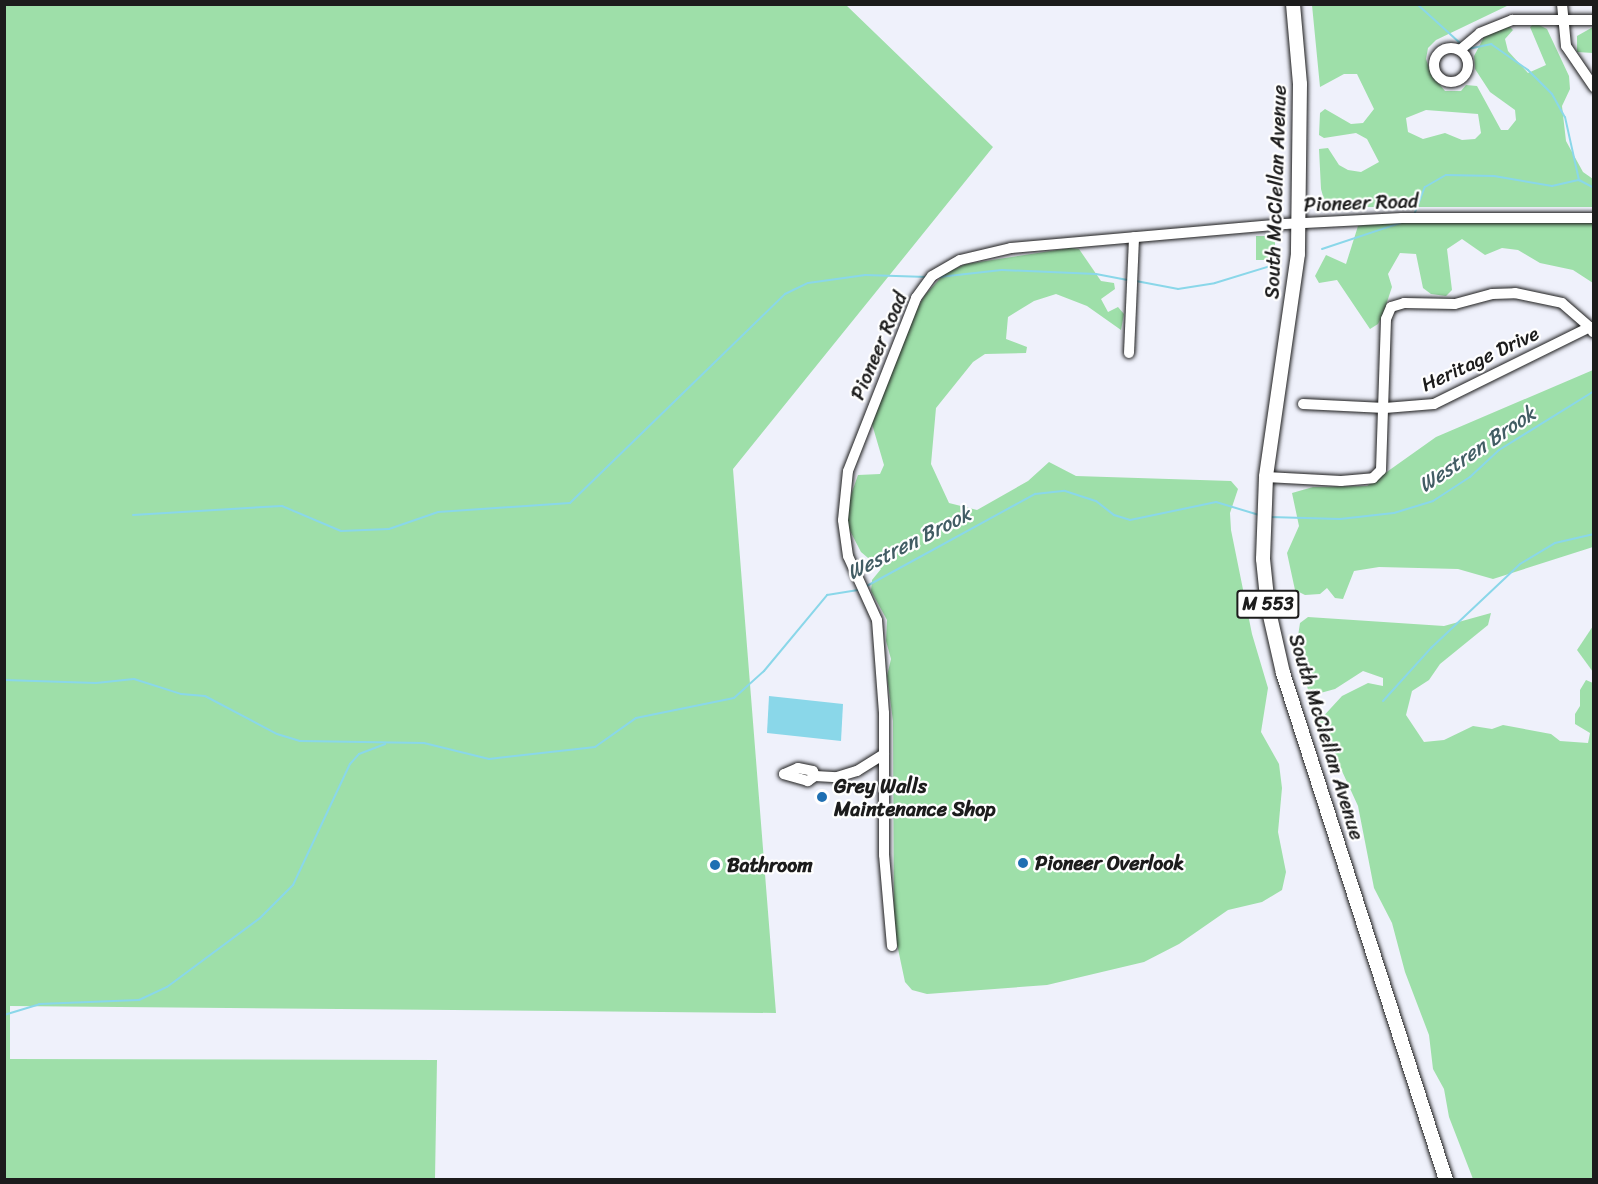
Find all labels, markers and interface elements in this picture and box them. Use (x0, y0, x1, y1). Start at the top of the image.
street label: South McClellan Avenue (1260, 85, 1292, 299)
street label: Pioneer Road (1303, 189, 1419, 217)
street label: Pioneer Road (846, 288, 912, 404)
street label: Heritage Drive (1417, 321, 1543, 397)
water label: Westren Brook (1413, 400, 1541, 498)
water label: Westren Brook (843, 501, 975, 585)
road number: M 553 (1235, 589, 1301, 619)
street label: South McClellan Avenue (1283, 631, 1369, 843)
place label: Grey Walls Maintenance Shop (834, 774, 996, 821)
marker: Grey Walls Maintenance Shop (815, 790, 829, 804)
place label: Pioneer Overlook (1035, 851, 1184, 875)
place label: Bathroom (727, 853, 812, 877)
marker: Pioneer Overlook (1016, 856, 1030, 870)
marker: Bathroom (708, 858, 722, 872)

